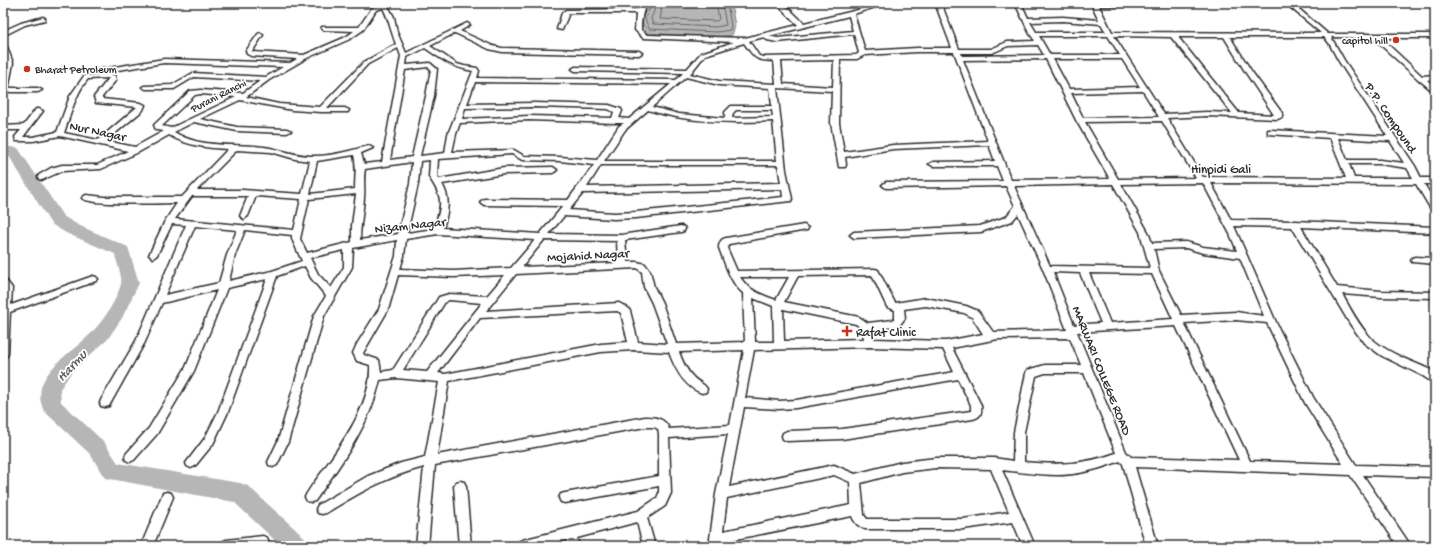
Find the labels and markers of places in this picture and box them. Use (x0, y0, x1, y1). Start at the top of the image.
marker: capitol hill (1391, 35, 1401, 45)
place label: capitol hill (1342, 36, 1389, 48)
marker: Bharat Petroleum (22, 64, 32, 74)
place label: Bharat Petroleum (34, 65, 117, 77)
marker: Rafat Clinic (841, 325, 853, 337)
place label: Rafat Clinic (856, 326, 916, 341)

